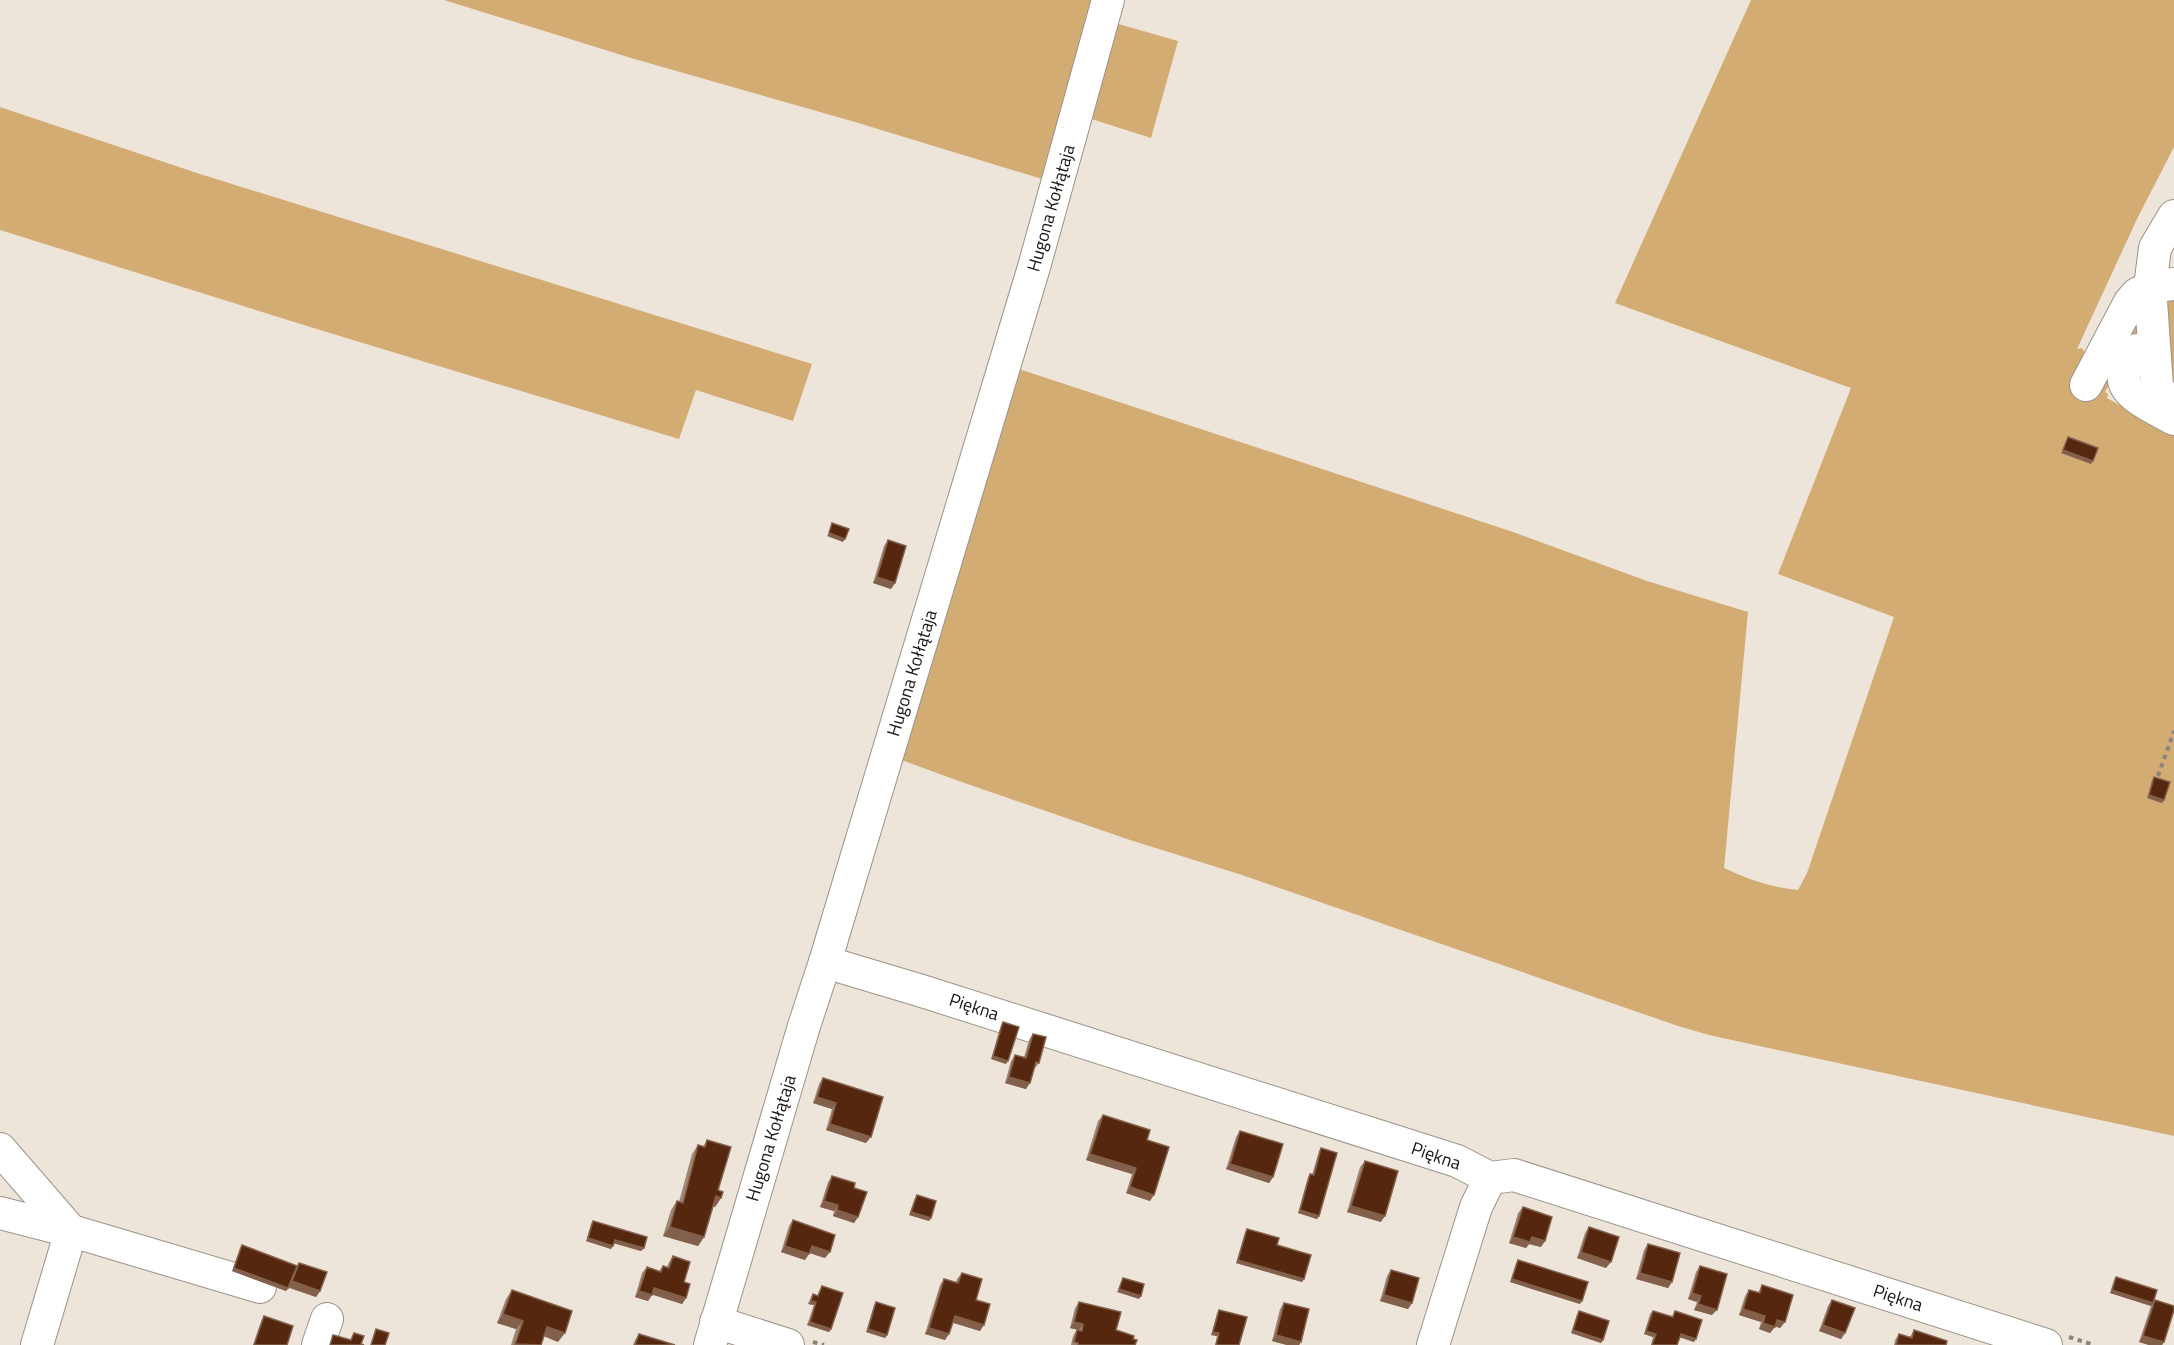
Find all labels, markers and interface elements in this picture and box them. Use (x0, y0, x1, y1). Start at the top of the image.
street label: Hugona Kołłątaja (1019, 141, 1082, 275)
street label: Hugona Kołłątaja (879, 606, 944, 739)
street label: Piękna (946, 986, 1003, 1027)
street label: Hugona Kołłątaja (738, 1071, 803, 1204)
street label: Piękna (1408, 1134, 1465, 1177)
street label: Piękna (1870, 1277, 1927, 1318)

